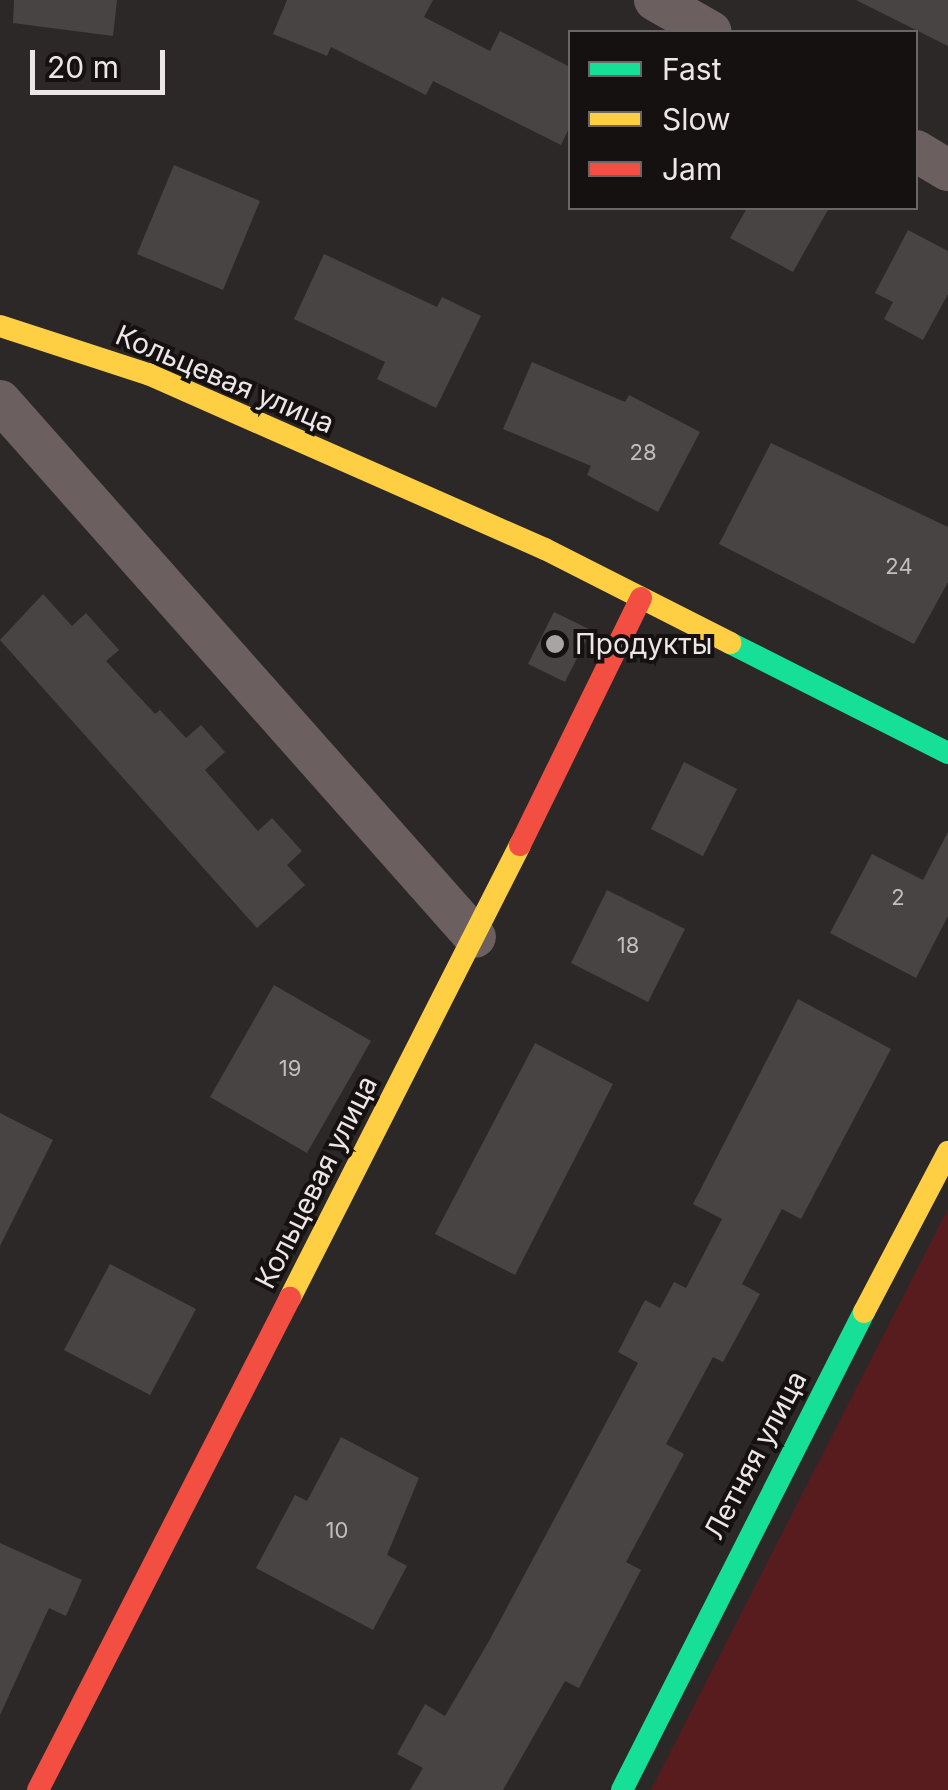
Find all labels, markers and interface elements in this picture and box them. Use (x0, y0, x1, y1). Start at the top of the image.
scale bar (35, 30, 170, 92)
legend (568, 30, 918, 210)
text: 20 m (47, 49, 119, 85)
text: Fast (662, 51, 721, 87)
text: Slow (662, 101, 731, 137)
text: Jam (662, 151, 722, 187)
street label: Кольцевая улица (111, 318, 339, 440)
house number: 28 (629, 440, 657, 466)
house number: 24 (885, 554, 913, 580)
place label: Продукты (575, 627, 712, 661)
marker: Продукты (544, 633, 566, 655)
house number: 2 (891, 885, 905, 911)
house number: 18 (617, 933, 639, 959)
house number: 19 (279, 1056, 301, 1082)
street label: Кольцевая улица (248, 1070, 384, 1294)
street label: Летняя улица (697, 1365, 813, 1545)
house number: 10 (326, 1518, 348, 1544)

